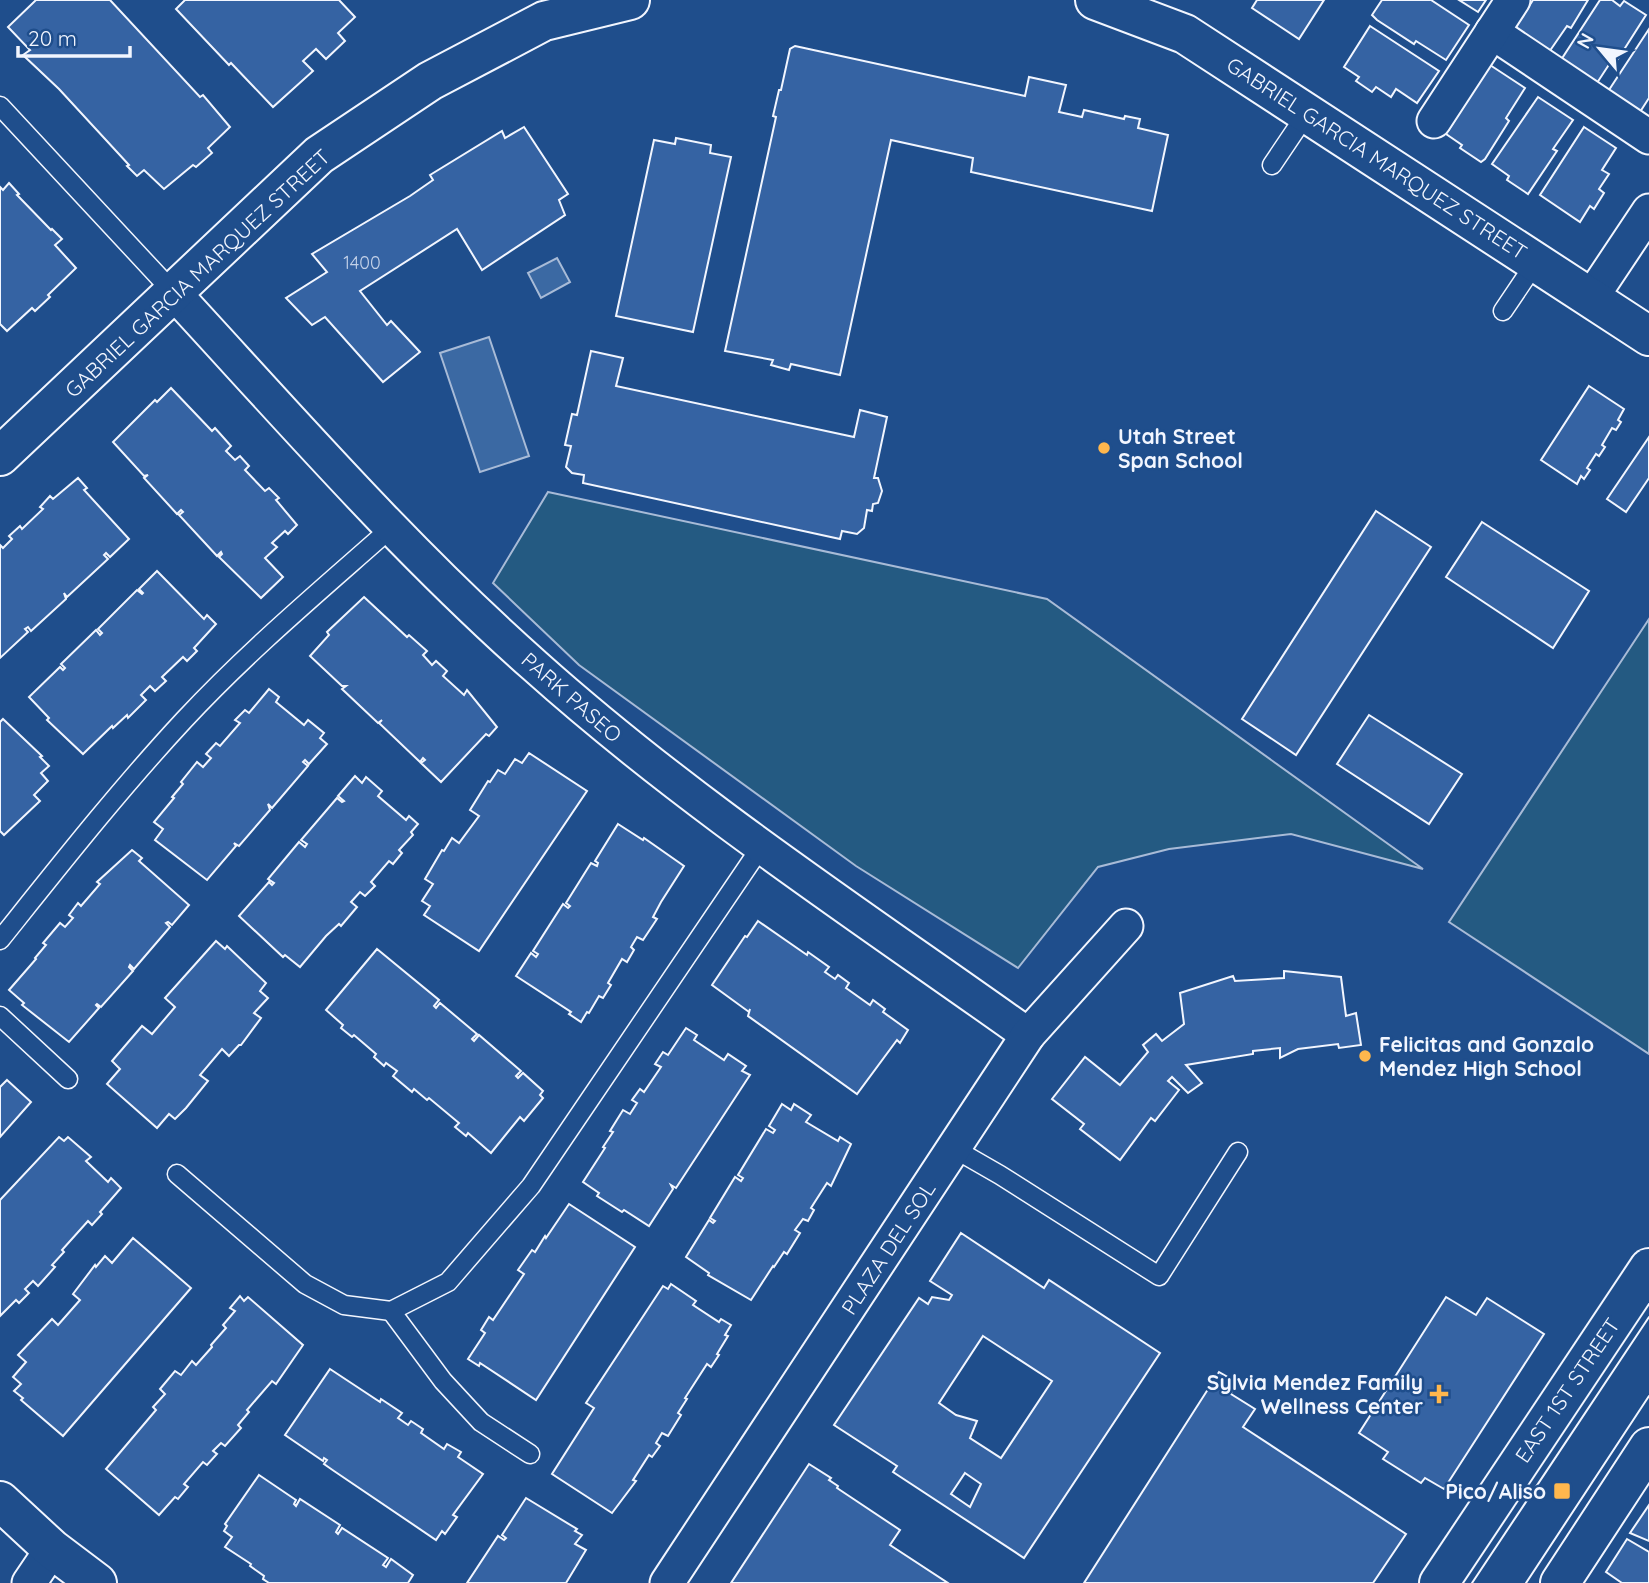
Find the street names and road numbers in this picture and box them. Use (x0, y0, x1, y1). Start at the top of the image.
street label: GABRIEL GARCIA MARQUEZ STREET (1222, 51, 1532, 265)
street label: GABRIEL GARCIA MARQUEZ STREET (59, 143, 335, 403)
street label: PARK PASEO (517, 646, 627, 748)
street label: PLAZA DEL SOL (835, 1177, 941, 1319)
street label: EAST 1ST STREET (1509, 1313, 1625, 1467)

